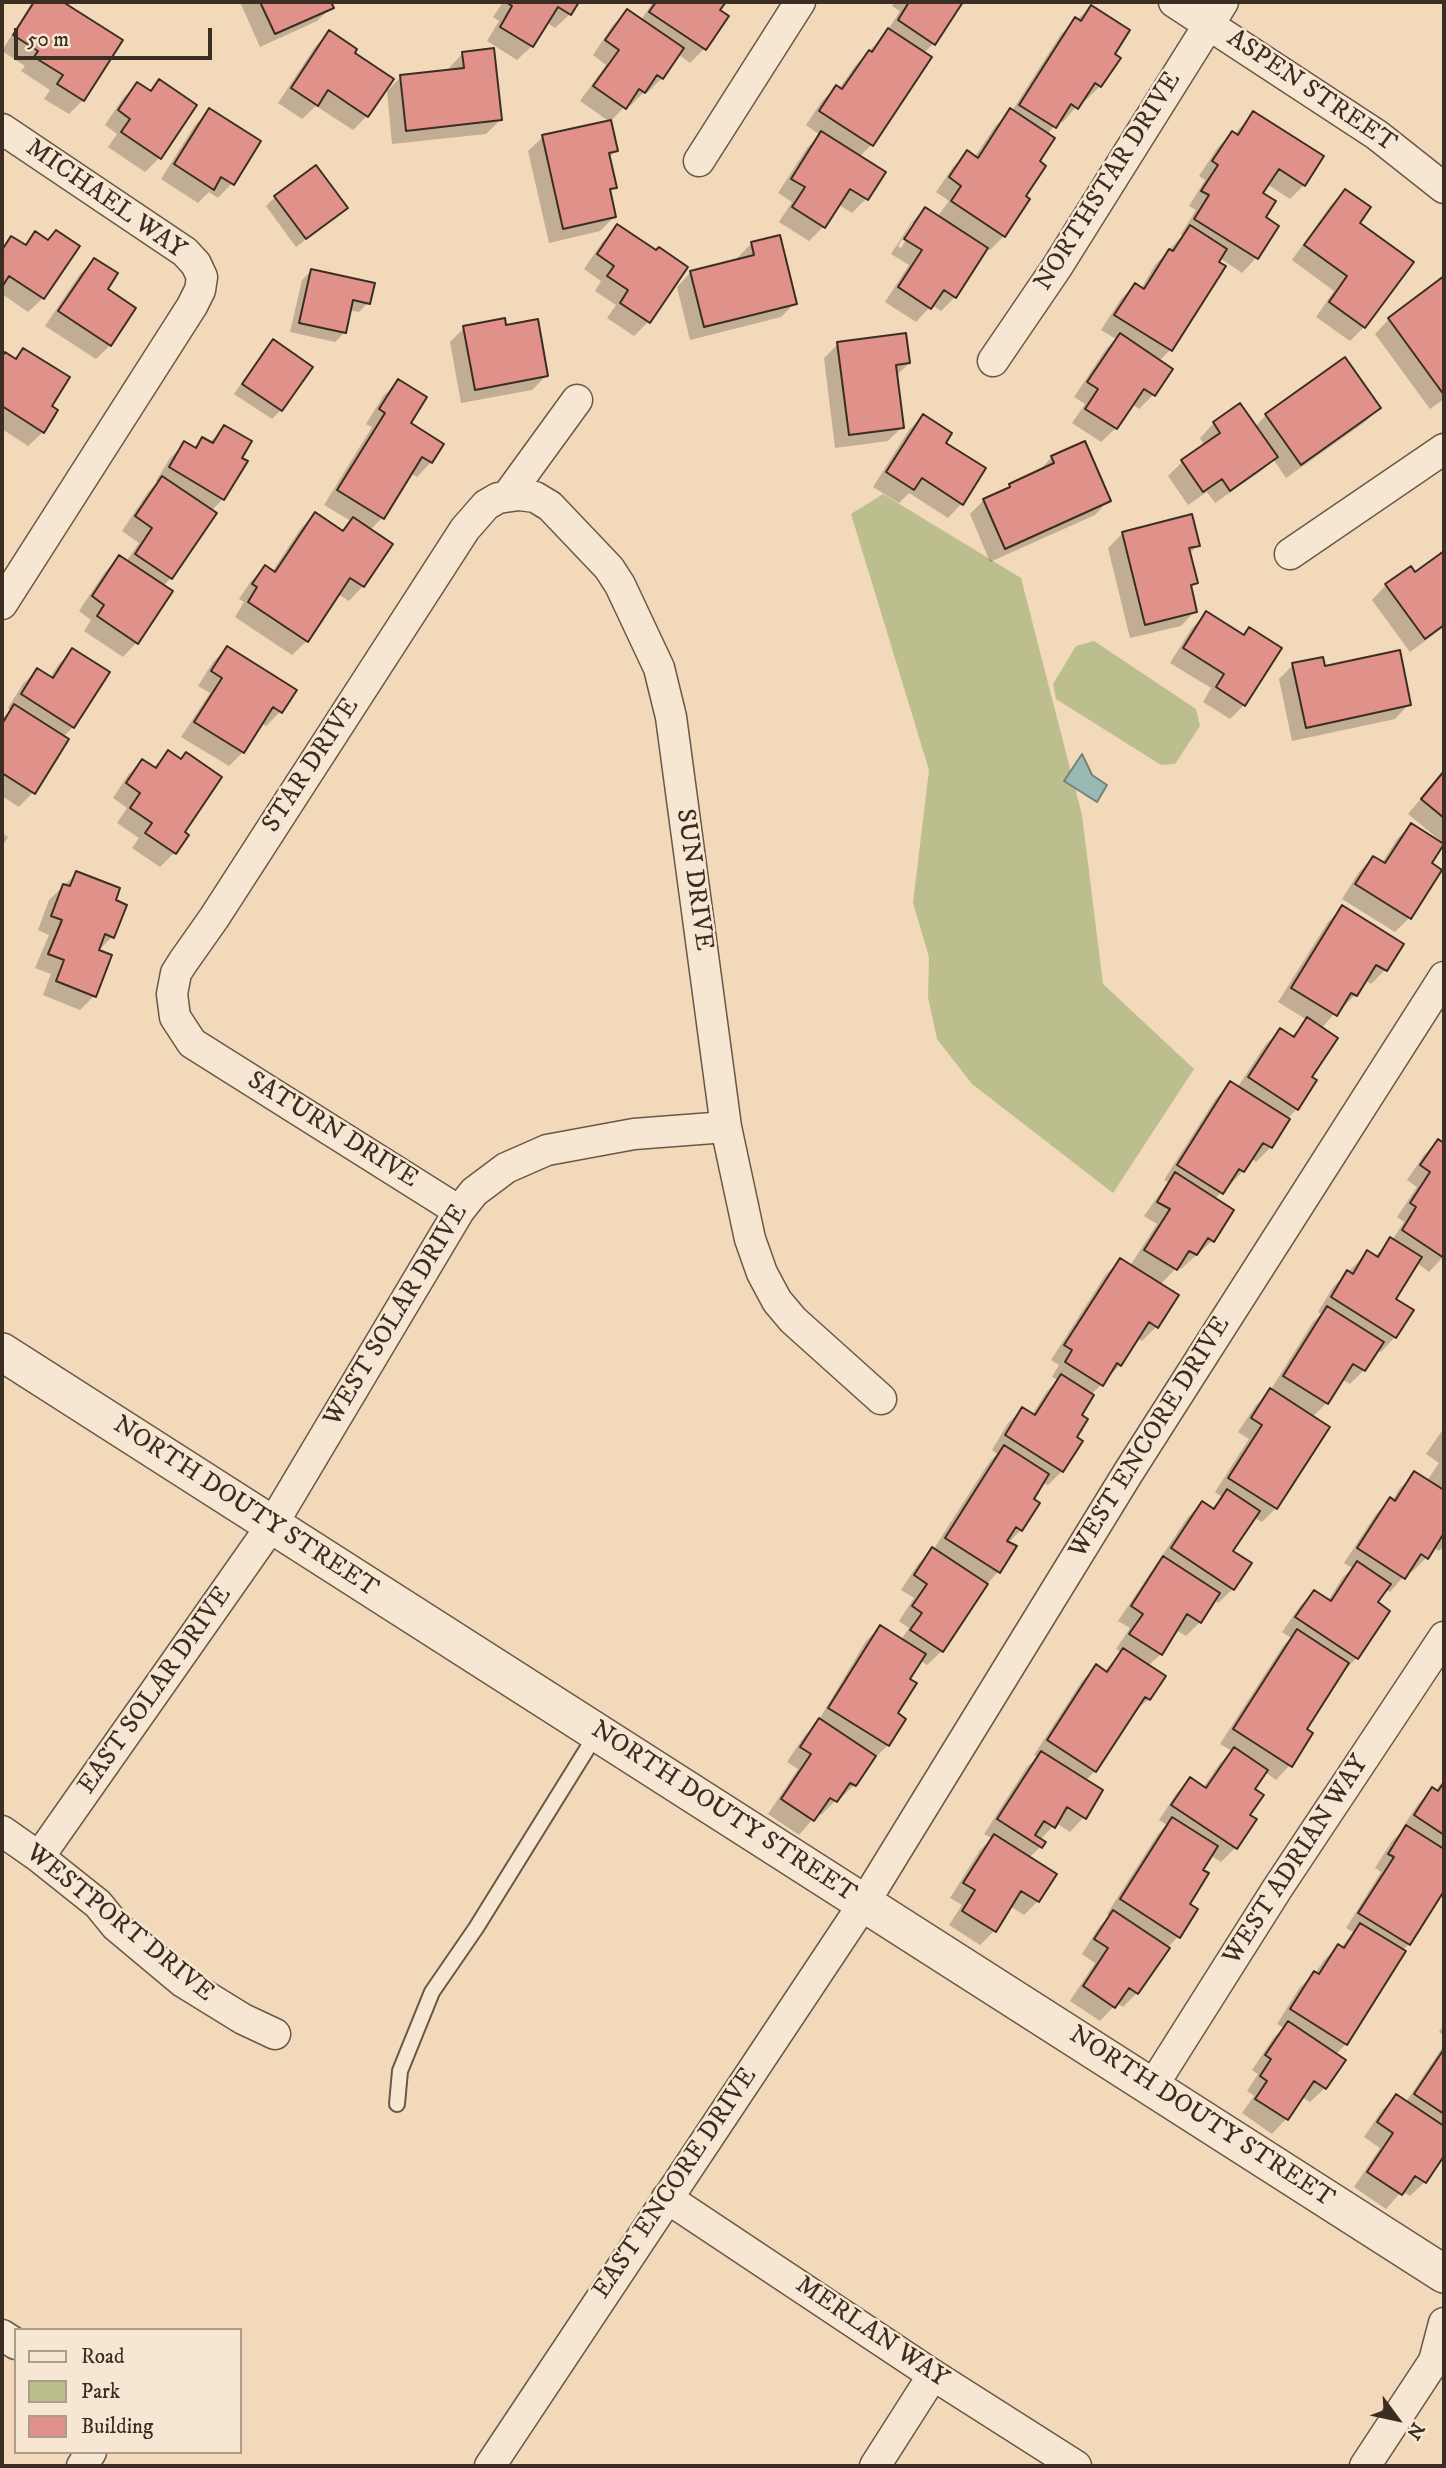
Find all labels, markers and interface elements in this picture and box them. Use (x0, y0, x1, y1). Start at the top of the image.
scale bar (18, 14, 215, 58)
street label: ASPEN STREET (1220, 24, 1402, 160)
text: 50 m (27, 27, 69, 53)
street label: NORTHSTAR DRIVE (1029, 67, 1189, 297)
street label: MICHAEL WAY (19, 133, 191, 267)
street label: STAR DRIVE (257, 693, 367, 839)
street label: SUN DRIVE (668, 807, 718, 953)
street label: SATURN DRIVE (241, 1066, 423, 1196)
street label: WEST SOLAR DRIVE (318, 1199, 476, 1433)
street label: WEST ENCORE DRIVE (1064, 1311, 1238, 1565)
street label: NORTH DOUTY STREET (106, 1410, 384, 1606)
street label: EAST SOLAR DRIVE (73, 1581, 239, 1801)
street label: NORTH DOUTY STREET (584, 1715, 862, 1911)
street label: WEST ADRIAN WAY (1218, 1750, 1376, 1972)
street label: WESTPORT DRIVE (19, 1838, 219, 2010)
street label: NORTH DOUTY STREET (1062, 2020, 1340, 2216)
street label: EAST ENCORE DRIVE (587, 2062, 765, 2306)
street label: MERLAN WAY (789, 2270, 953, 2396)
legend (14, 2328, 242, 2454)
text: Road (81, 2344, 125, 2370)
text: Park (81, 2379, 120, 2405)
north arrow (1362, 2384, 1432, 2454)
text: Building (81, 2414, 153, 2440)
text: N (1401, 2418, 1429, 2444)

